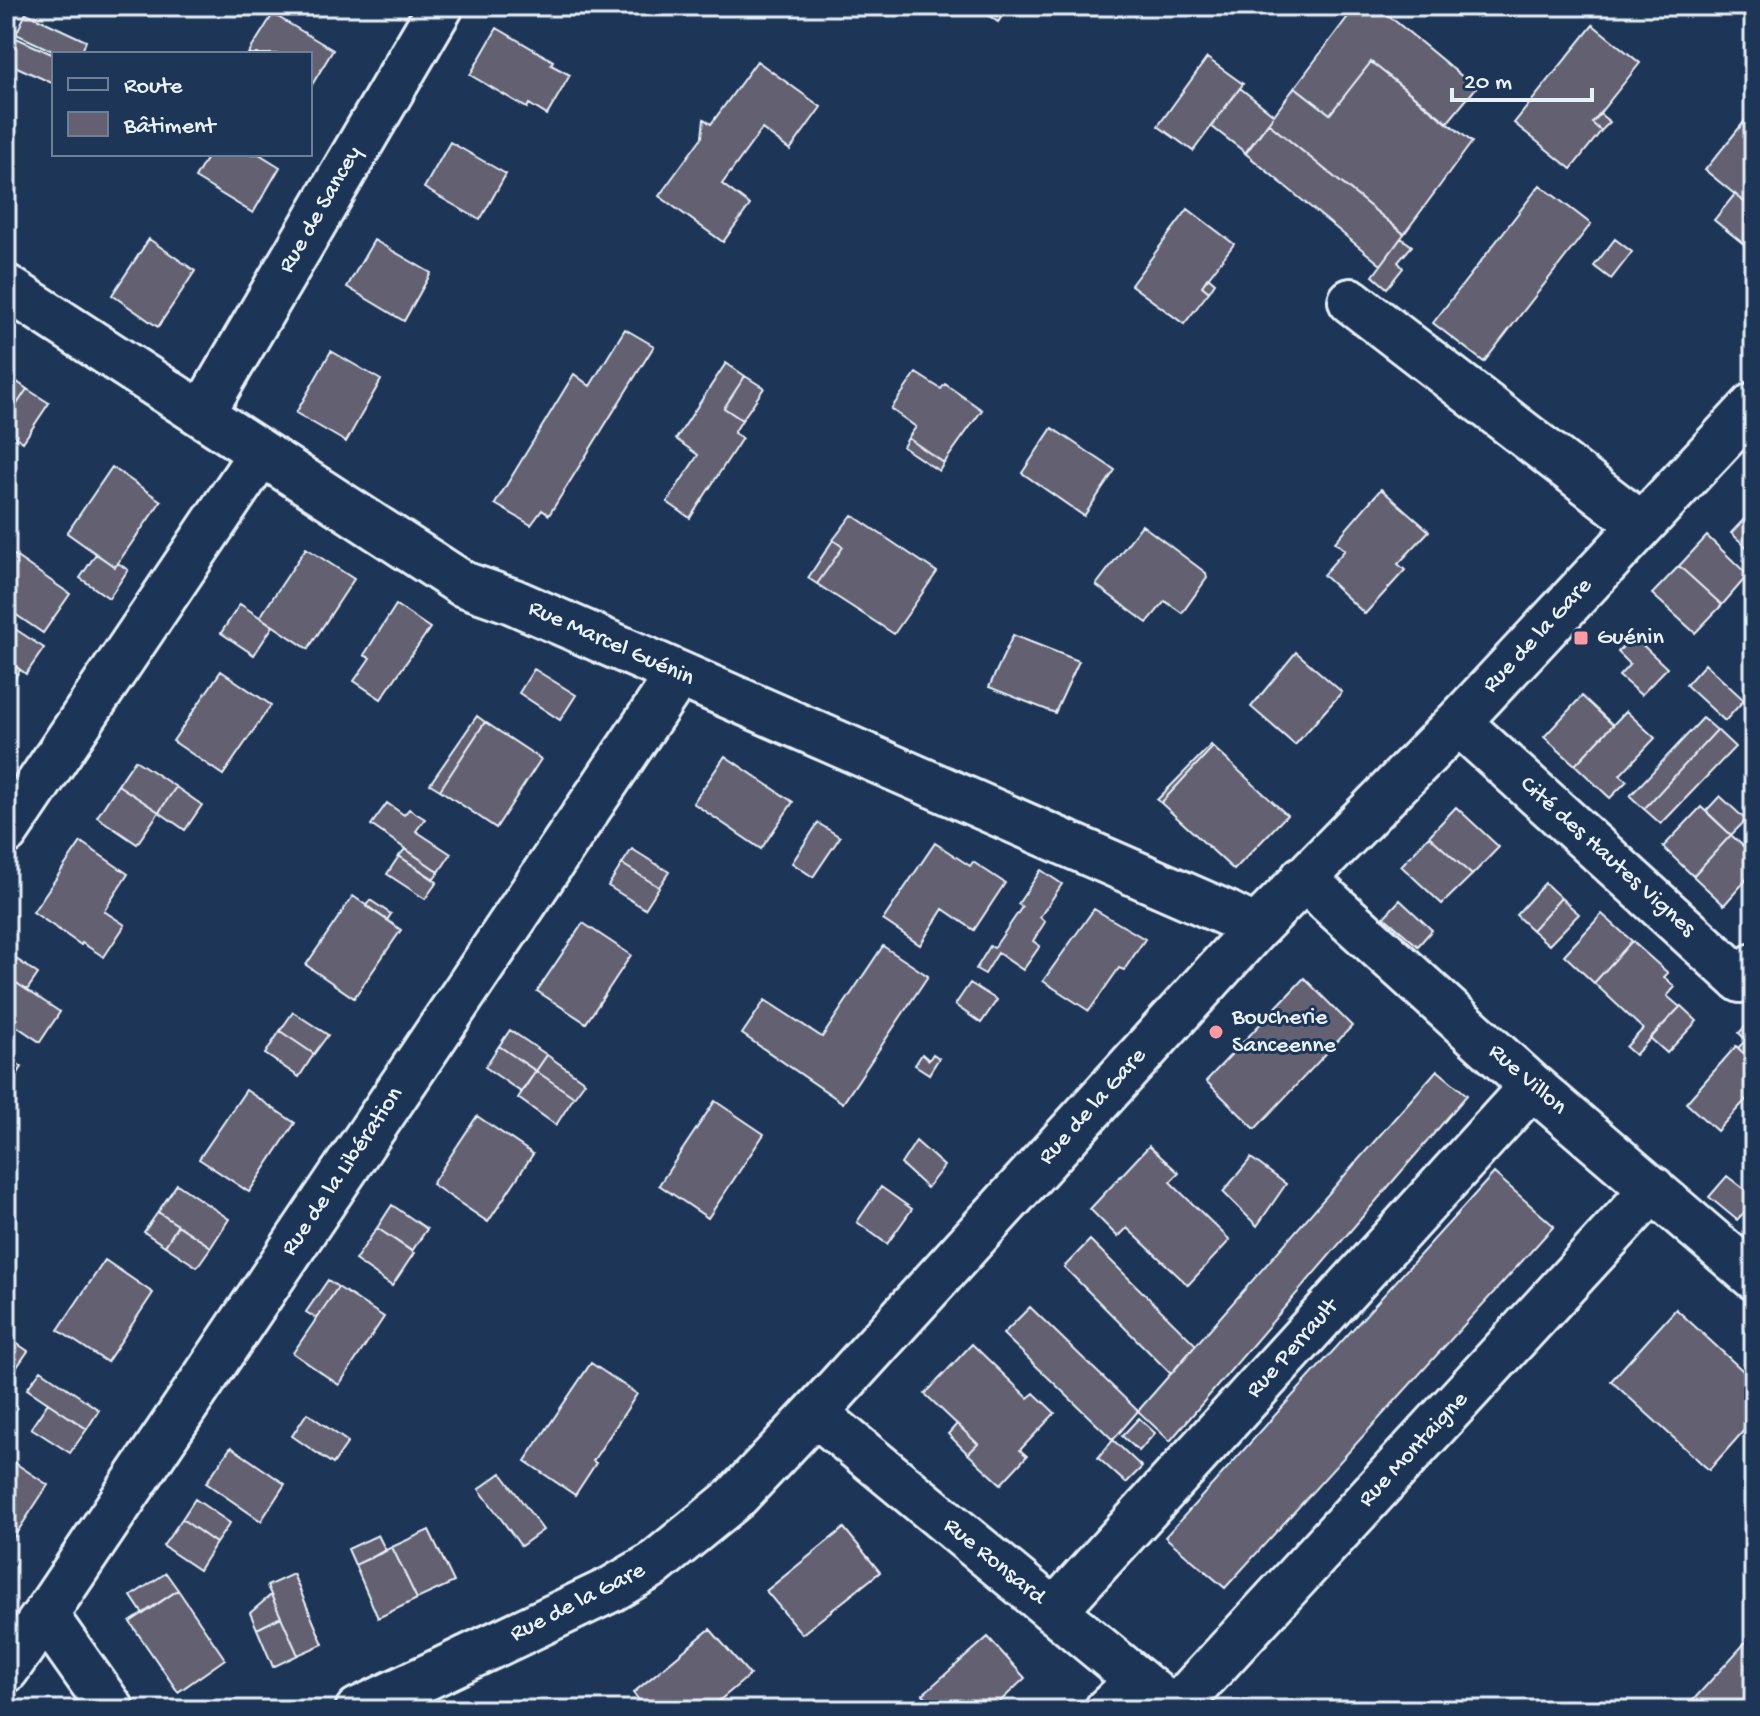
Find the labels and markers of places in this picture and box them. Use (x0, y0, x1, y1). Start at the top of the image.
place label: Guénin (1597, 624, 1664, 653)
marker: Guénin (1572, 629, 1590, 647)
place label: Boucherie Sanceenne (1231, 1004, 1337, 1061)
marker: Boucherie Sanceenne (1207, 1023, 1225, 1041)

